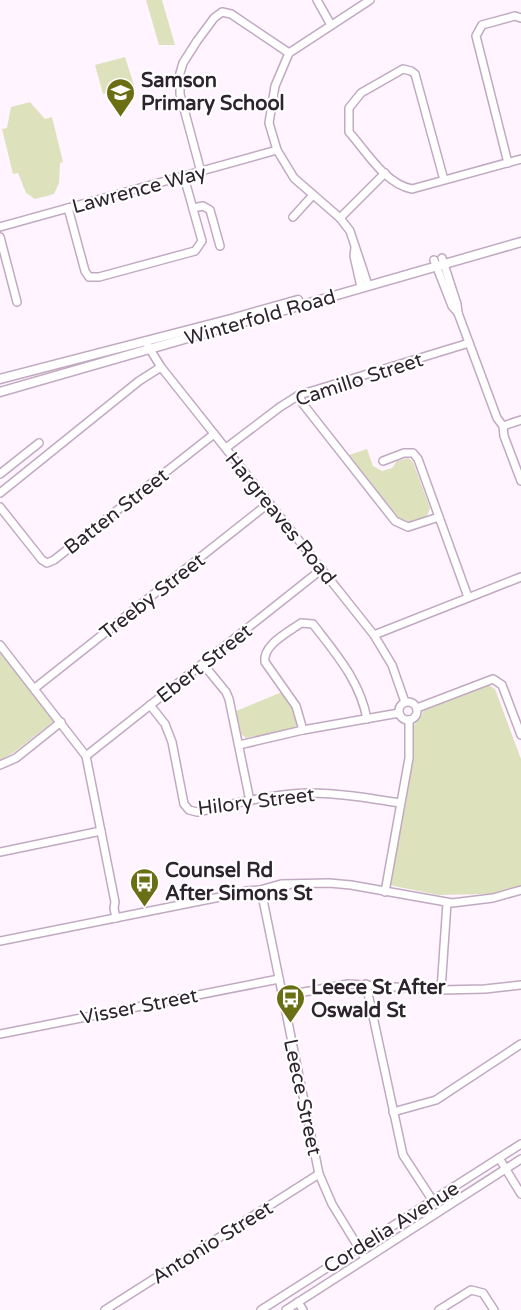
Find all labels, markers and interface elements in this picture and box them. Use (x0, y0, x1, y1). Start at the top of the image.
place label: Samson Primary School (141, 69, 285, 116)
school or university icon: Samson Primary School (104, 76, 136, 118)
street label: Lawrence Way (70, 161, 209, 219)
street label: Winterfold Road (182, 285, 338, 351)
street label: Camillo Street (292, 348, 427, 412)
street label: Hargreaves Road (220, 448, 341, 589)
street label: Batten Street (60, 463, 174, 560)
street label: Treeby Street (95, 548, 210, 645)
street label: Ebert Street (152, 619, 257, 708)
street label: Hilory Street (196, 783, 316, 821)
place label: Counsel Rd After Simons St (165, 859, 313, 906)
bus stop icon: Counsel Rd After Simons St (128, 866, 160, 908)
place label: Leece St After Oswald St (311, 976, 446, 1023)
bus stop icon: Leece St After Oswald St (274, 982, 306, 1024)
street label: Visser Street (78, 984, 200, 1030)
street label: Leece Street (278, 1037, 326, 1158)
street label: Cordelia Avenue (319, 1177, 464, 1279)
street label: Antonio Street (148, 1196, 278, 1290)

